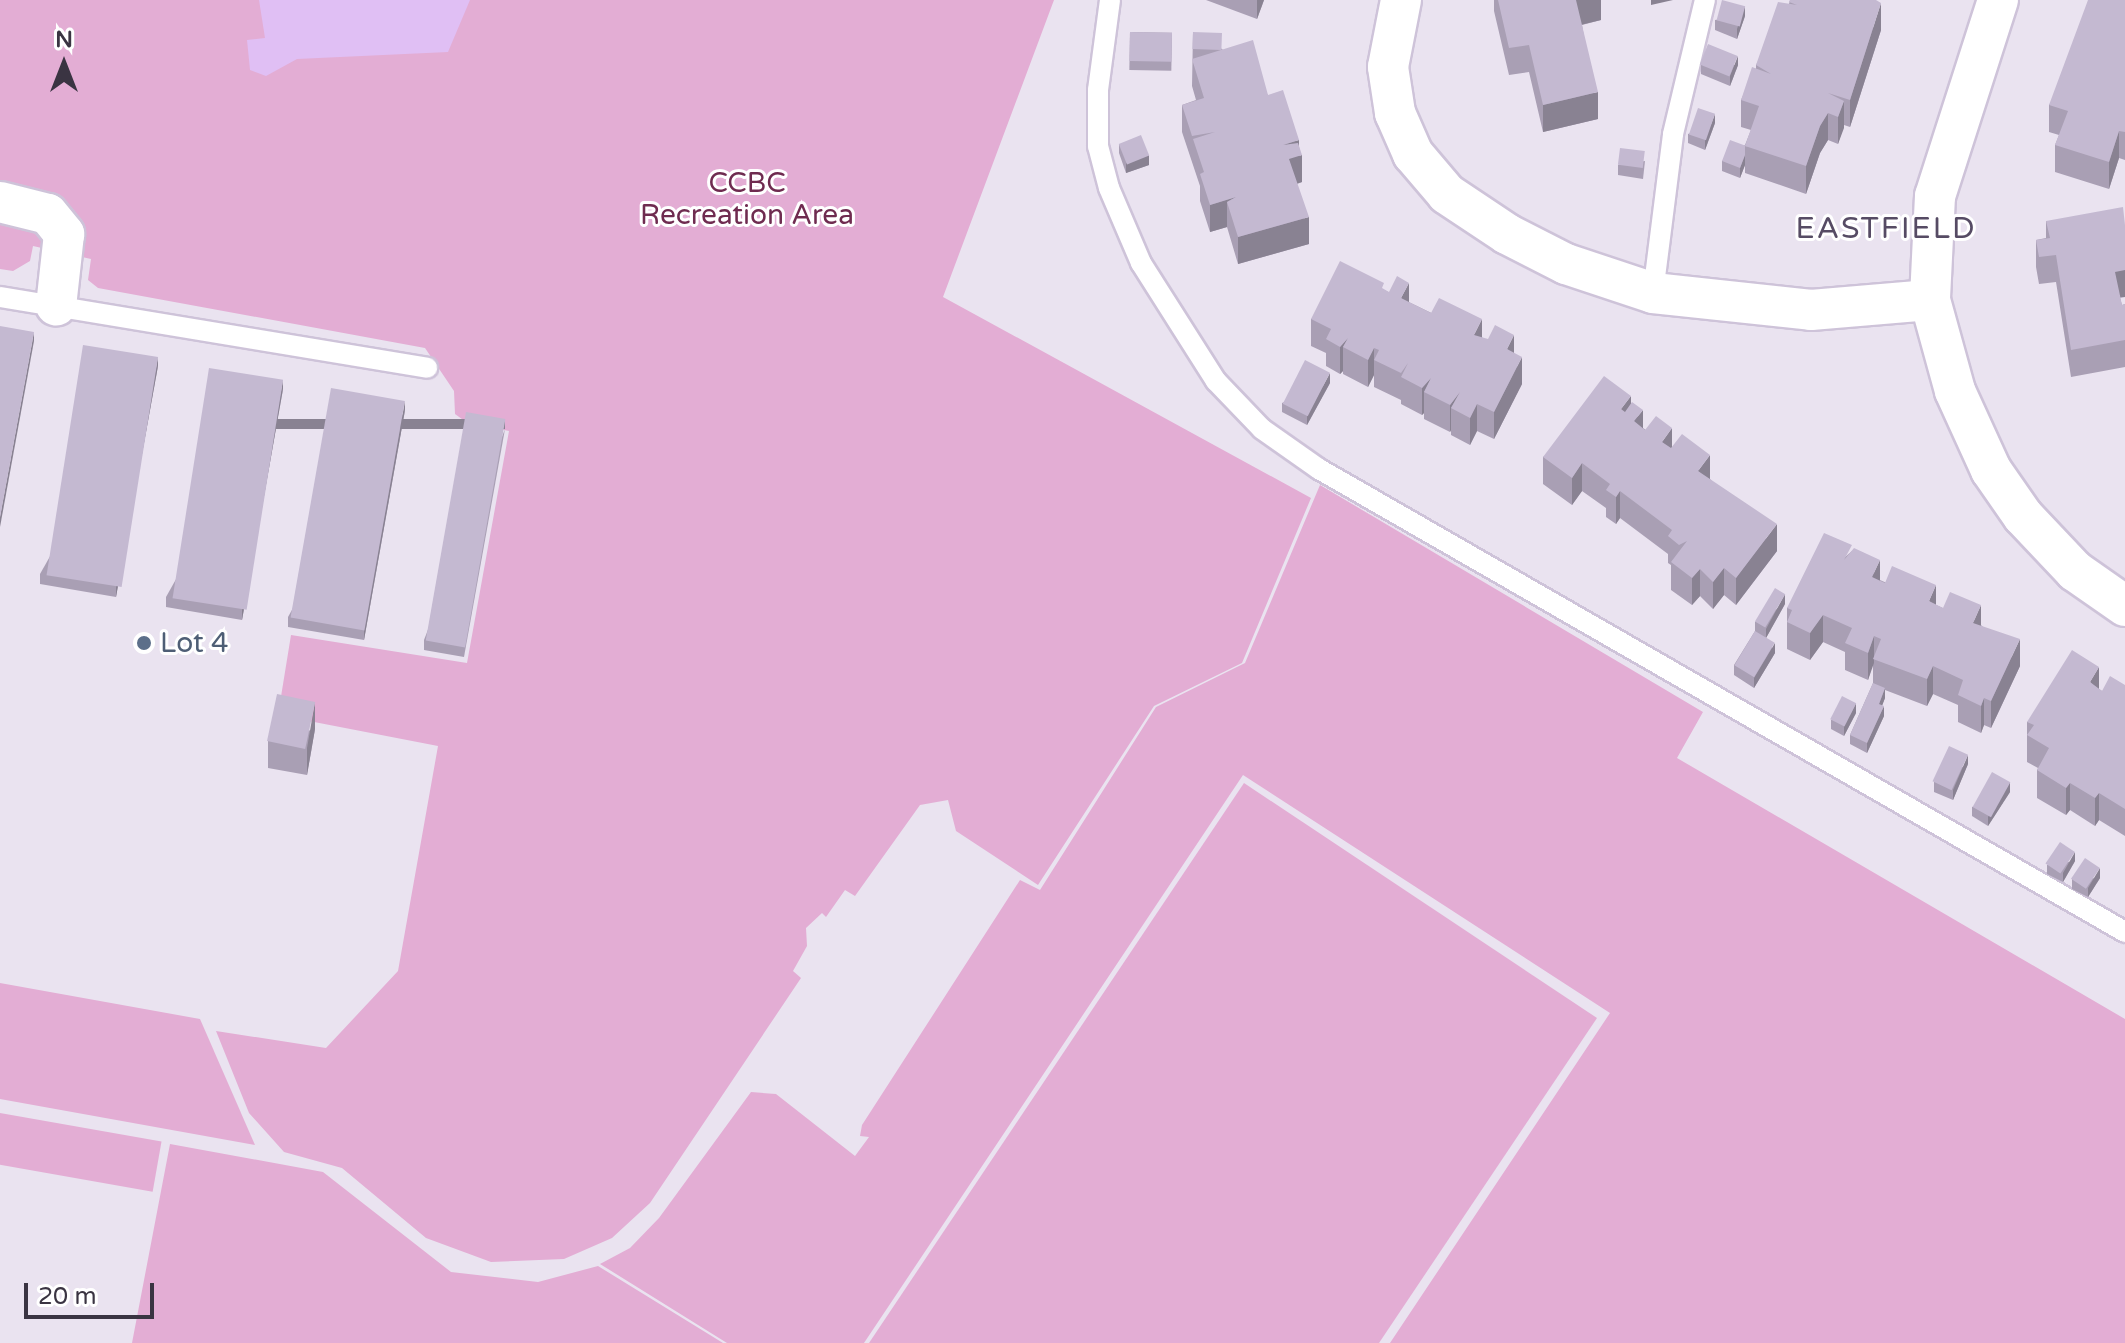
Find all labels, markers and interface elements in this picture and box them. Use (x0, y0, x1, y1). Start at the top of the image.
north arrow (24, 24, 104, 104)
text: N (55, 27, 73, 53)
park label: CCBC Recreation Area (640, 166, 854, 232)
district label: EASTFIELD (1796, 211, 1976, 247)
place label: Lot 4 (160, 626, 229, 660)
marker: Lot 4 (135, 634, 153, 652)
scale bar (28, 1267, 158, 1317)
text: 20 m (38, 1282, 96, 1311)

